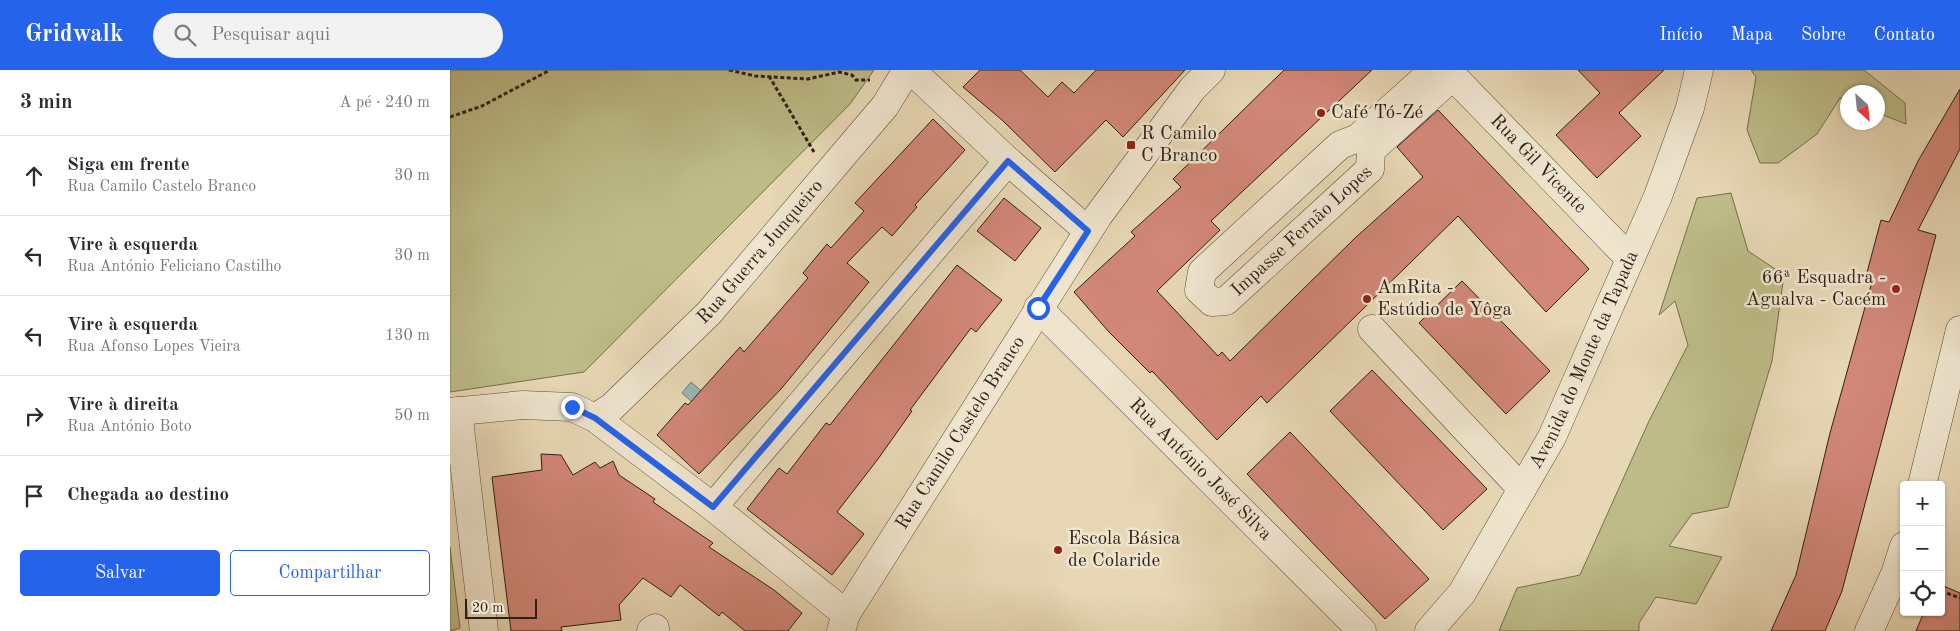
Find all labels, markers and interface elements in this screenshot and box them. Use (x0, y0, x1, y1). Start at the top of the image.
search box (153, 13, 503, 58)
icon: search (171, 21, 199, 49)
text: Gridwalk (25, 23, 123, 47)
text: Pesquisar aqui (211, 26, 330, 45)
text: Início (1659, 26, 1703, 44)
text: Mapa (1731, 26, 1773, 44)
text: Sobre (1801, 26, 1846, 44)
text: Contato (1874, 26, 1935, 44)
north arrow (1840, 85, 1885, 130)
text: 3 min (20, 92, 73, 113)
text: A pé · 240 m (339, 95, 430, 111)
place label: Café Tó-Zé (1331, 104, 1423, 123)
marker: Café Tó-Zé (1315, 107, 1327, 119)
street label: Rua Gil Vicente (1486, 111, 1590, 217)
place label: R Camilo C Branco (1141, 125, 1217, 166)
marker: R Camilo C Branco (1125, 139, 1137, 151)
text: Siga em frente (67, 156, 190, 175)
icon: ahead (20, 162, 48, 190)
street label: Impasse Fernão Lopes (1228, 162, 1376, 300)
text: 30 m (394, 168, 430, 184)
street label: Rua Guerra Junqueiro (694, 176, 827, 328)
text: Rua Camilo Castelo Branco (67, 179, 256, 195)
text: Vire à esquerda (67, 236, 198, 255)
icon: left (20, 242, 48, 270)
street label: Avenida do Monte da Tapada (1526, 247, 1642, 472)
text: 30 m (394, 248, 430, 264)
text: Rua António Feliciano Castilho (67, 259, 282, 275)
place label: 66ª Esquadra - Agualva - Cacém (1746, 269, 1886, 310)
place label: AmRita - Estúdio de Yôga (1377, 279, 1512, 320)
marker: 66ª Esquadra - Agualva - Cacém (1890, 283, 1902, 295)
marker: AmRita - Estúdio de Yôga (1361, 293, 1373, 305)
route start (1027, 297, 1050, 320)
text: Vire à esquerda (67, 316, 198, 335)
icon: left (20, 322, 48, 350)
text: 130 m (385, 328, 430, 344)
street label: Rua Camilo Castelo Branco (892, 333, 1029, 533)
text: Rua Afonso Lopes Vieira (67, 339, 241, 355)
street label: Rua António José Silva (1125, 395, 1275, 545)
text: Vire à direita (67, 396, 179, 415)
route end (561, 396, 584, 419)
icon: right (20, 402, 48, 430)
text: 50 m (394, 408, 430, 424)
text: Rua António Boto (67, 419, 192, 435)
map controls (1900, 481, 1945, 616)
button: + (1900, 481, 1945, 526)
icon: arrive (20, 482, 48, 510)
text: Chegada ao destino (67, 486, 229, 505)
button: − (1900, 526, 1945, 571)
place label: Escola Básica de Colaride (1068, 530, 1181, 571)
marker: Escola Básica de Colaride (1052, 544, 1064, 556)
button: Salvar (20, 550, 220, 596)
button: Compartilhar (230, 550, 430, 596)
button: locate (1900, 571, 1945, 616)
scale bar (465, 596, 538, 619)
text: 20 m (472, 601, 503, 615)

